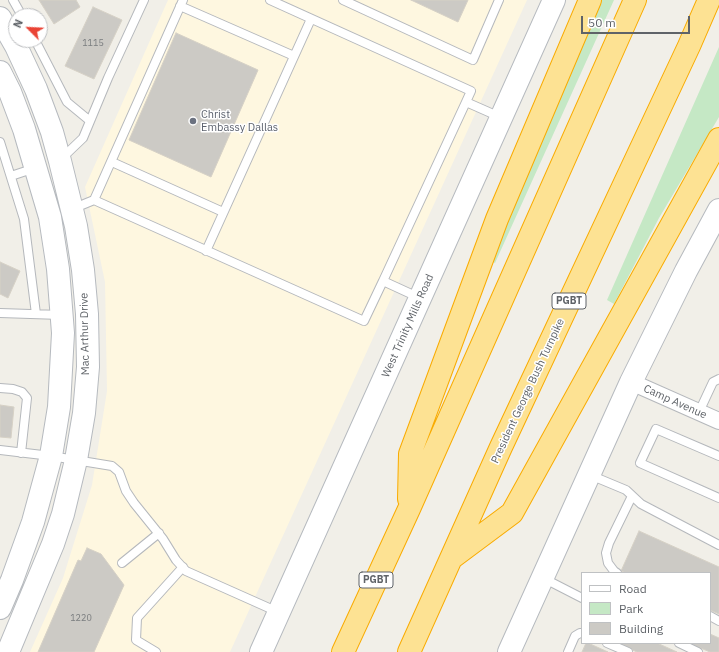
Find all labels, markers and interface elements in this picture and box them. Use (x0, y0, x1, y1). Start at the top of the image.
north arrow (8, 8, 48, 48)
scale bar (583, 8, 692, 34)
text: 50 m (588, 15, 616, 30)
text: N (10, 17, 26, 30)
house number: 1115 (82, 38, 104, 48)
place label: Christ Embassy Dallas (201, 108, 278, 134)
marker: Christ Embassy Dallas (188, 116, 198, 126)
street label: West Trinity Mills Road (379, 272, 437, 380)
street label: Mac Arthur Drive (78, 293, 92, 375)
road number: PGBT (552, 293, 586, 309)
street label: President George Bush Turnpike (489, 316, 567, 466)
street label: Camp Avenue (641, 382, 709, 422)
road number: PGBT (359, 572, 393, 588)
legend (581, 572, 711, 644)
text: Road (619, 581, 647, 596)
text: Park (619, 601, 643, 616)
house number: 1220 (70, 613, 92, 623)
text: Building (619, 621, 663, 636)

